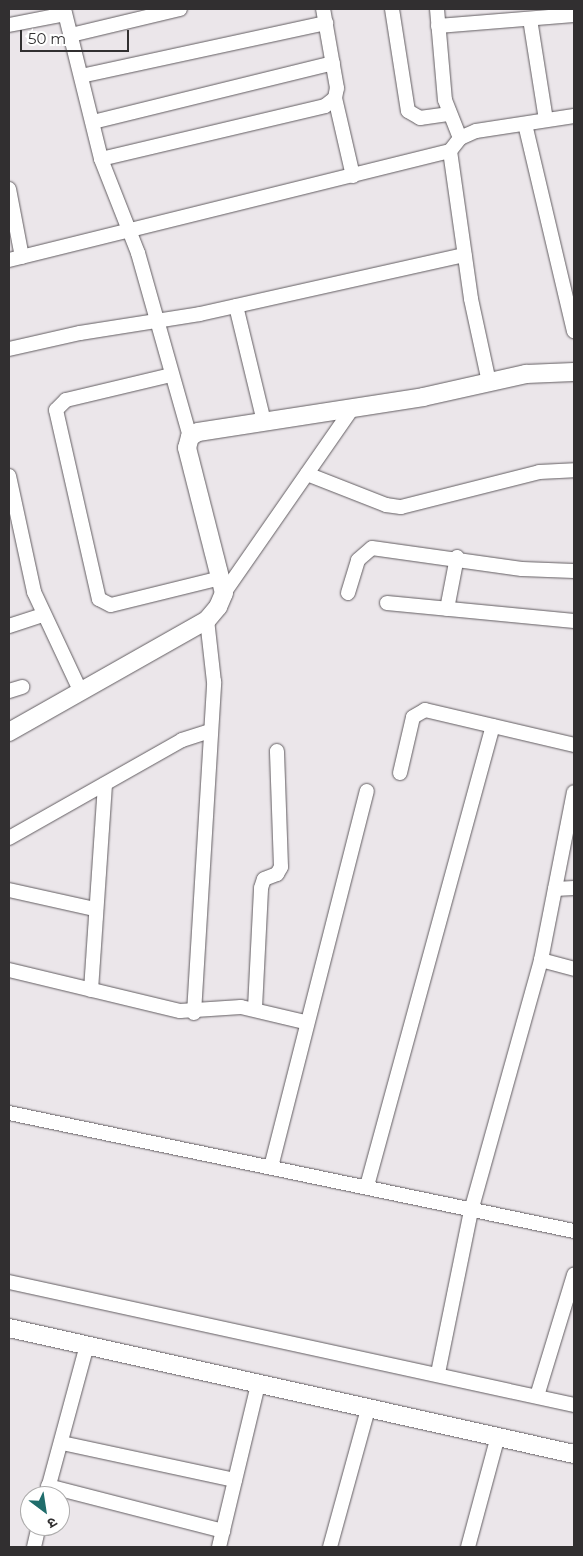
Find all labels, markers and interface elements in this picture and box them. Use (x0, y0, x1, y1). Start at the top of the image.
scale bar (22, 20, 131, 52)
text: 50 m (28, 29, 66, 48)
north arrow (20, 1486, 70, 1536)
text: उ (44, 1513, 60, 1533)

